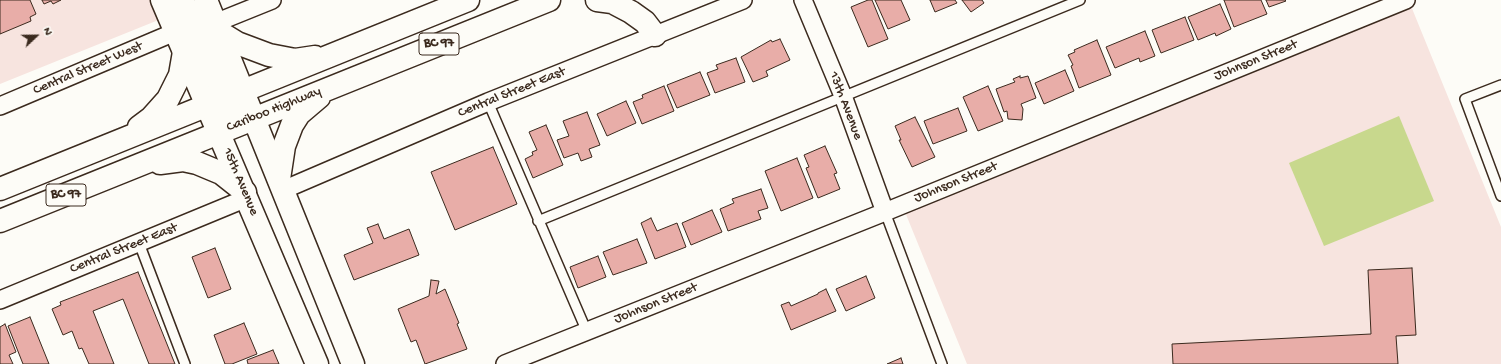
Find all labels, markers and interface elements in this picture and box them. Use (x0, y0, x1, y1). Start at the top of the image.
north arrow (16, 16, 56, 56)
text: N (40, 26, 54, 37)
road number: BC 97 (419, 33, 459, 55)
street label: Johnson Street (1212, 37, 1300, 85)
street label: Central Street West (31, 38, 145, 100)
street label: Central Street East (456, 64, 568, 122)
street label: 13th Avenue (824, 70, 866, 142)
street label: Cariboo Highway (224, 83, 324, 137)
street label: 15th Avenue (218, 146, 262, 218)
street label: Johnson Street (912, 159, 1000, 207)
road number: BC 97 (46, 184, 86, 206)
street label: Central Street East (68, 220, 180, 278)
street label: Johnson Street (612, 280, 700, 328)

